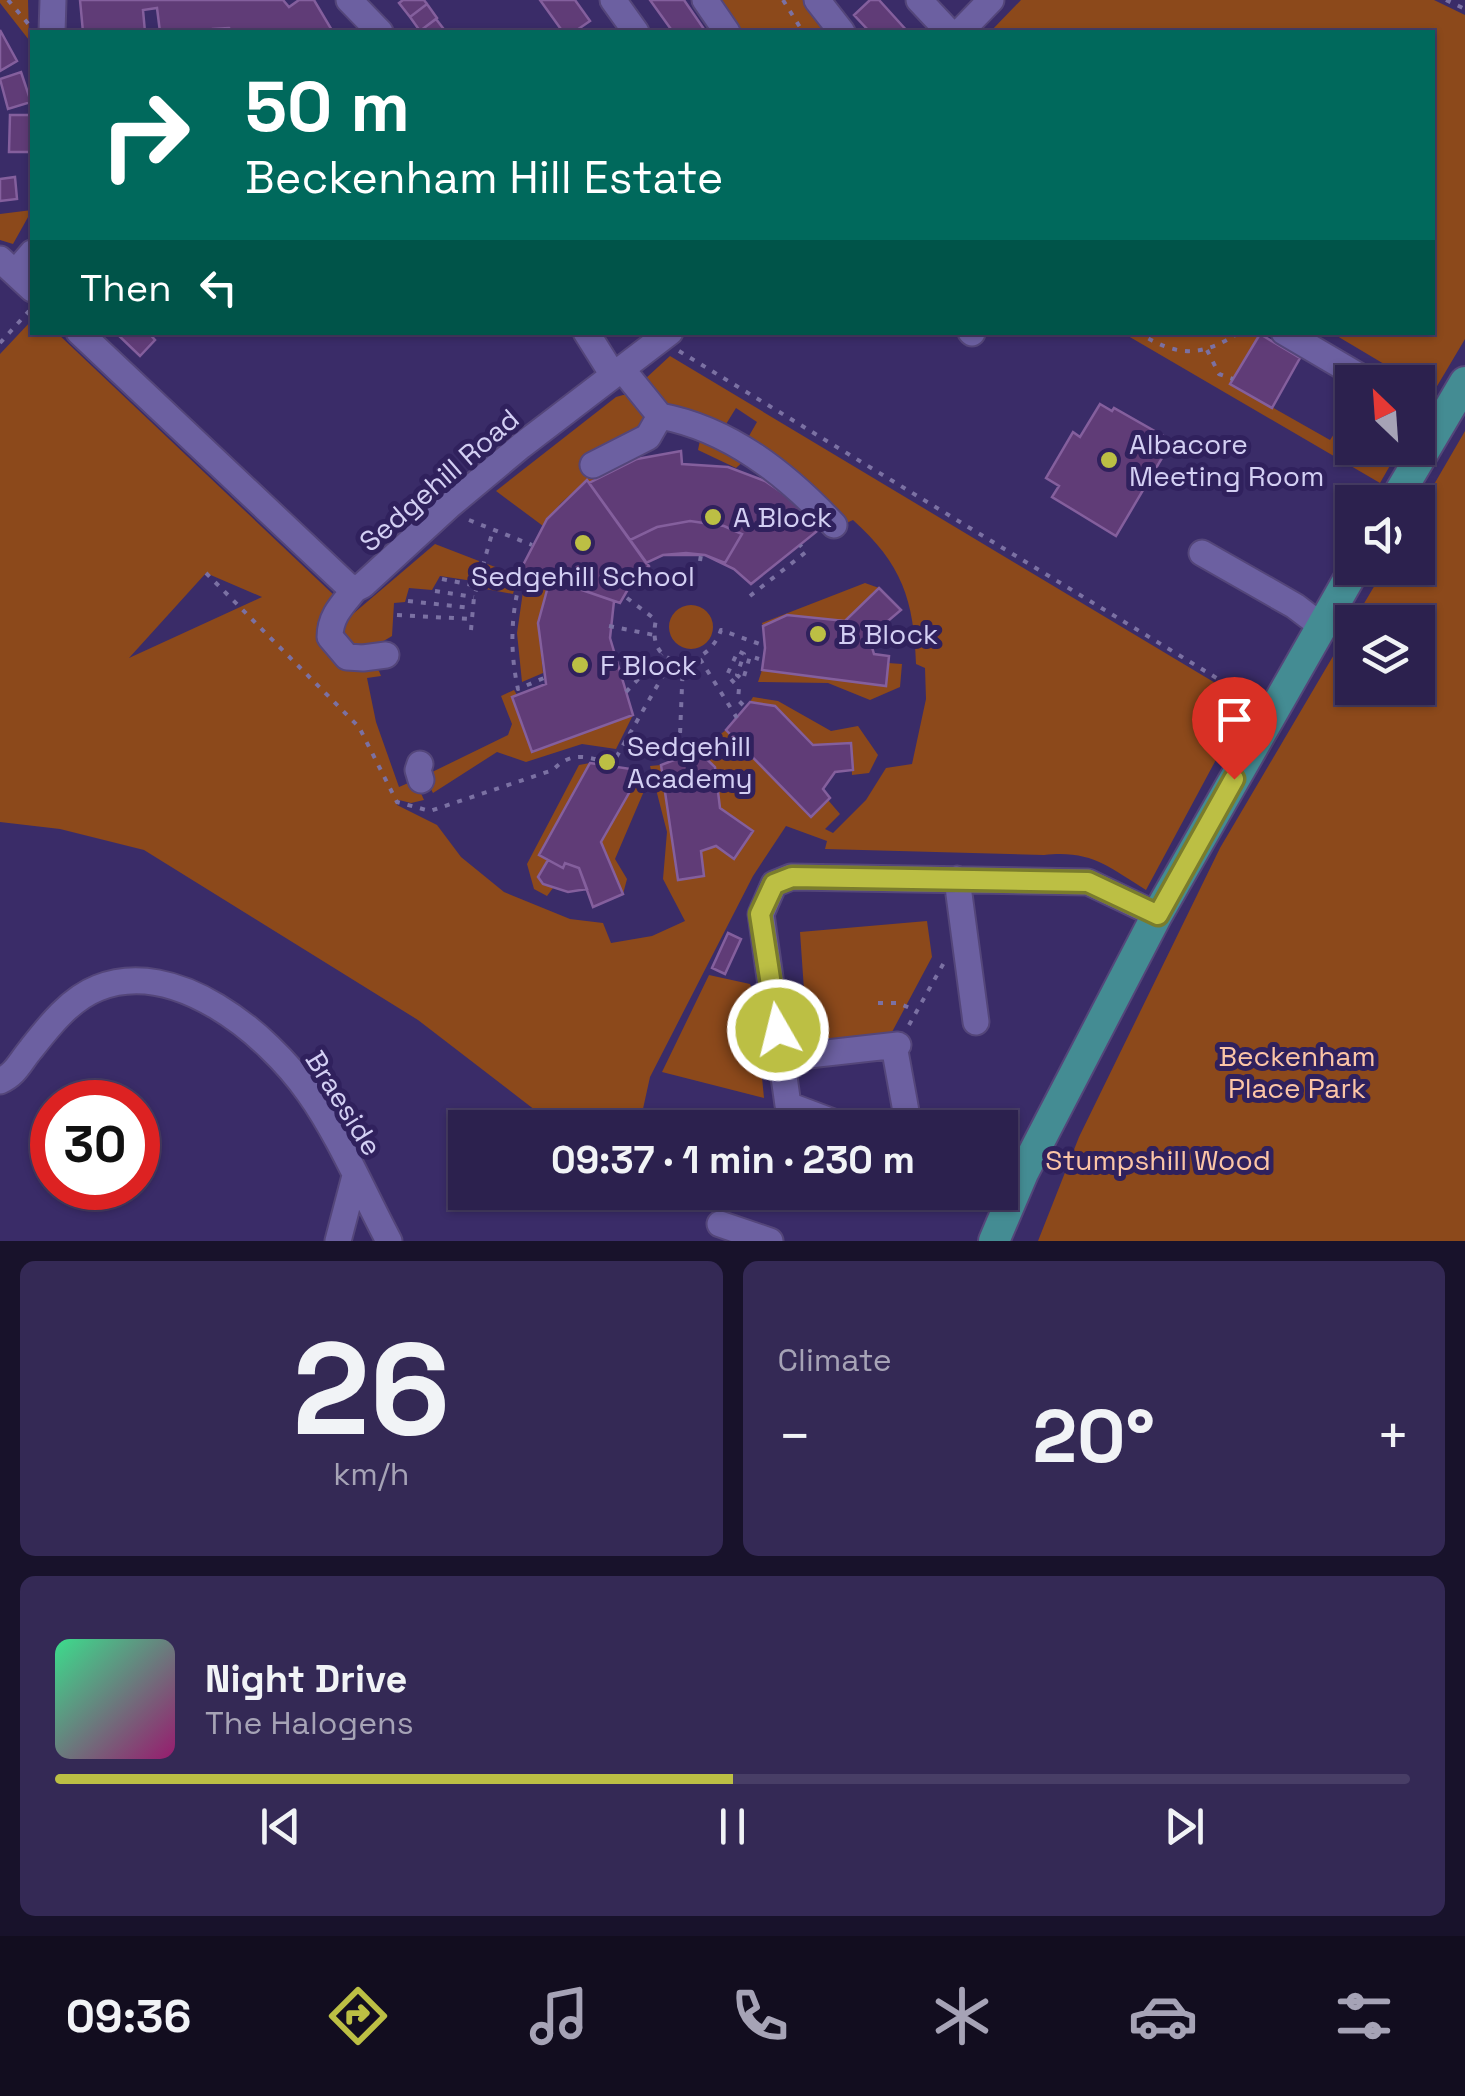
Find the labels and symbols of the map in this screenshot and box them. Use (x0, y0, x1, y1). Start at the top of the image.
north arrow (1335, 365, 1435, 465)
street label: Sedgehill Road (352, 401, 526, 559)
place label: Albacore Meeting Room (1129, 426, 1324, 494)
marker: Albacore Meeting Room (1098, 449, 1120, 471)
place label: A Block (733, 499, 832, 535)
marker: A Block (702, 506, 724, 528)
marker: Sedgehill School (572, 532, 594, 554)
place label: Sedgehill School (471, 558, 695, 594)
place label: B Block (838, 616, 938, 652)
marker: B Block (807, 623, 829, 645)
place label: F Block (600, 647, 697, 683)
marker: F Block (569, 654, 591, 676)
pin (1192, 677, 1277, 780)
place label: Sedgehill Academy (627, 728, 753, 796)
marker: Sedgehill Academy (596, 751, 618, 773)
position arrow (726, 978, 830, 1082)
park label: Beckenham Place Park (1218, 1038, 1376, 1106)
street label: Braeside (298, 1044, 390, 1162)
speed limit sign: 30 (30, 1080, 160, 1210)
park label: Stumpshill Wood (1045, 1142, 1271, 1178)

